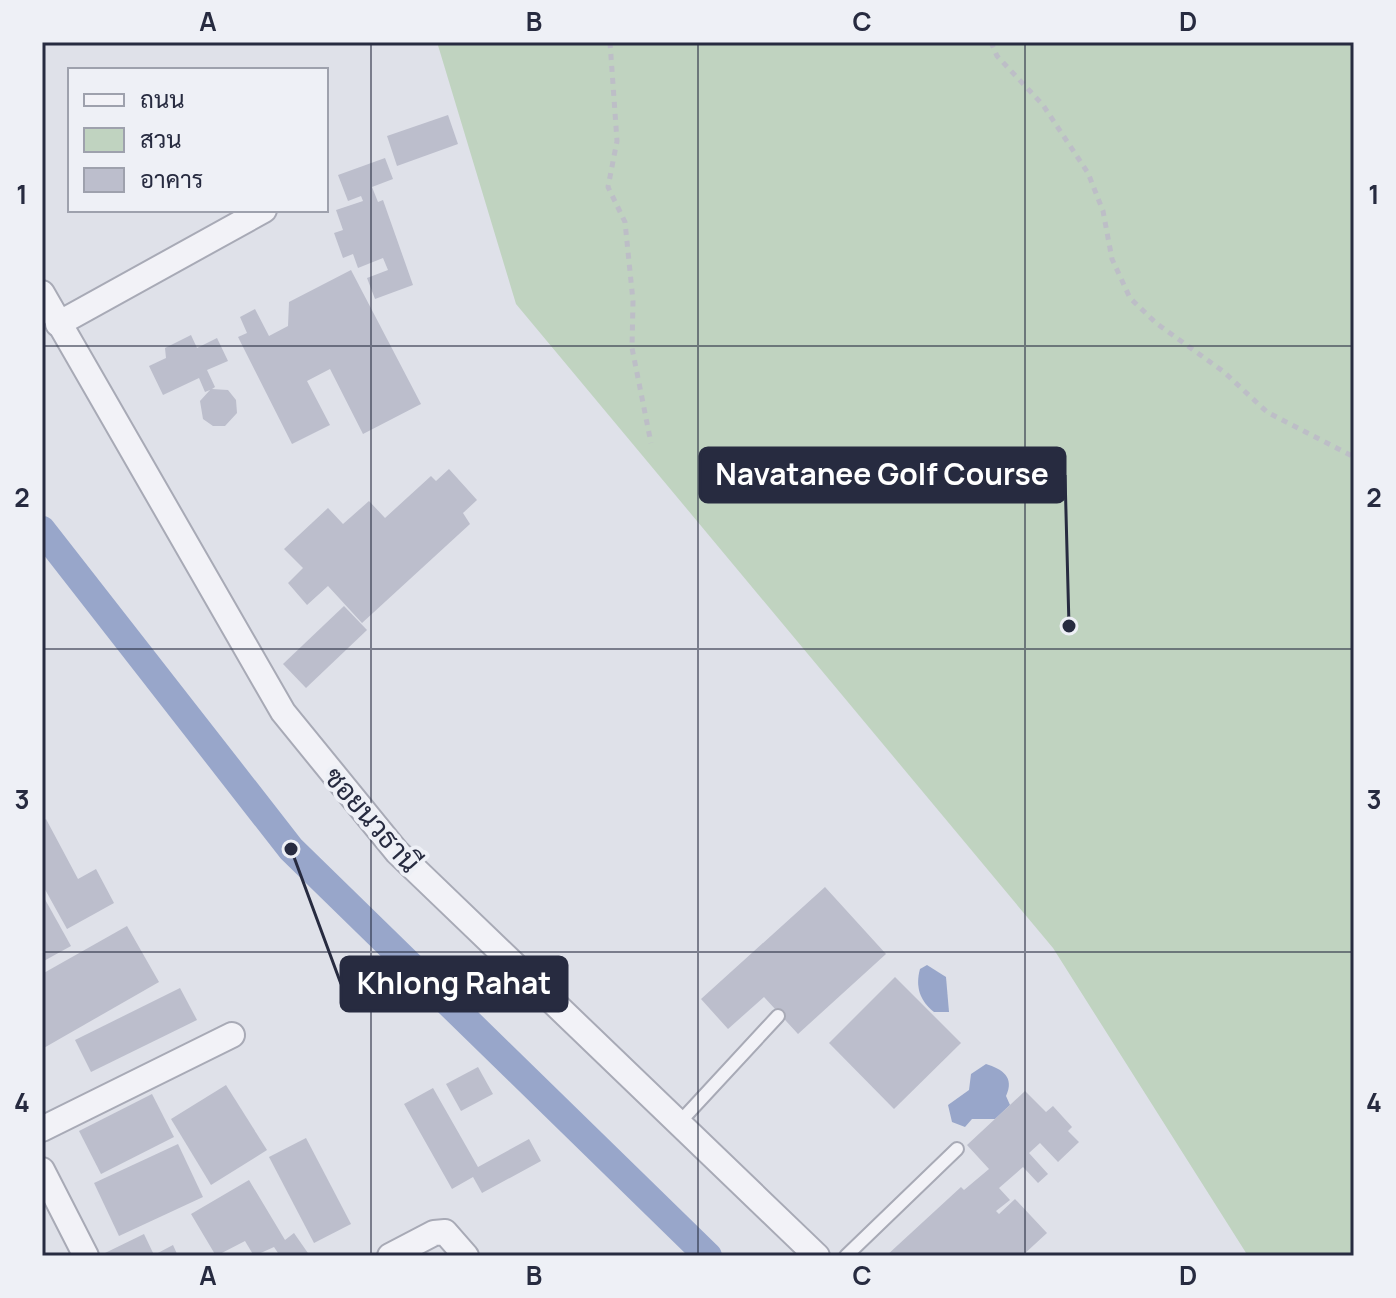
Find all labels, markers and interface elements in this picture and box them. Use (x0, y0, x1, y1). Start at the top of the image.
text: A (199, 3, 217, 39)
text: B (526, 3, 542, 39)
text: C (852, 3, 872, 39)
text: D (1179, 3, 1197, 39)
legend (68, 68, 328, 212)
text: ถนน (140, 82, 185, 115)
text: สวน (140, 122, 182, 155)
text: อาคาร (140, 162, 203, 195)
text: 1 (16, 176, 28, 212)
text: 1 (1368, 176, 1380, 212)
callout: Navatanee Golf Course (700, 448, 1065, 502)
text: Navatanee Golf Course (715, 453, 1049, 494)
text: 2 (14, 479, 30, 515)
text: 2 (1366, 479, 1382, 515)
street label: ซอยนวธานี (317, 758, 429, 880)
text: 3 (14, 781, 30, 817)
text: 3 (1366, 781, 1382, 817)
callout: Khlong Rahat (341, 957, 567, 1011)
text: Khlong Rahat (357, 962, 551, 1003)
text: 4 (14, 1084, 30, 1120)
text: 4 (1366, 1084, 1382, 1120)
text: A (199, 1257, 217, 1293)
text: B (526, 1257, 542, 1293)
text: C (852, 1257, 872, 1293)
text: D (1179, 1257, 1197, 1293)

